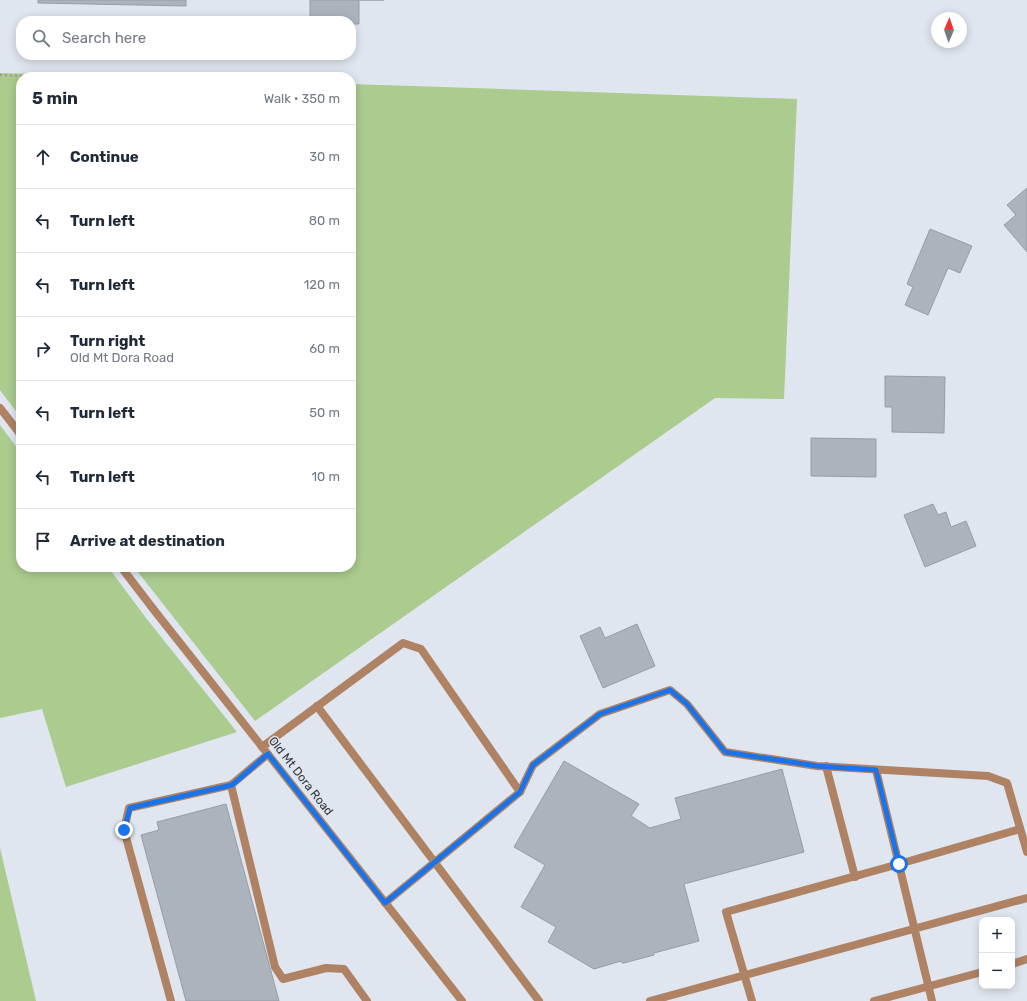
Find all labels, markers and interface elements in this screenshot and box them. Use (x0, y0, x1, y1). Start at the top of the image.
north arrow (931, 12, 967, 48)
search box (16, 16, 356, 60)
icon: search (30, 27, 52, 49)
text: Search here (62, 29, 146, 47)
text: 5 min (32, 88, 78, 108)
text: Walk · 350 m (264, 91, 340, 106)
icon: ahead (32, 146, 54, 168)
text: Continue (70, 148, 139, 166)
text: 30 m (309, 149, 340, 164)
icon: left (32, 210, 54, 232)
text: Turn left (70, 212, 135, 230)
text: 80 m (309, 213, 340, 228)
icon: left (32, 274, 54, 296)
text: Turn left (70, 276, 135, 294)
text: 120 m (304, 277, 340, 292)
text: Turn right (70, 332, 145, 350)
icon: right (32, 338, 54, 360)
text: 60 m (309, 341, 340, 356)
text: Old Mt Dora Road (70, 350, 174, 365)
icon: left (32, 402, 54, 424)
text: Turn left (70, 404, 135, 422)
text: 50 m (309, 405, 340, 420)
icon: left (32, 466, 54, 488)
text: Turn left (70, 468, 135, 486)
text: 10 m (311, 469, 340, 484)
icon: arrive (32, 530, 54, 552)
text: Arrive at destination (70, 532, 225, 550)
street label: Old Mt Dora Road (266, 734, 336, 818)
route end (115, 821, 133, 839)
route start (890, 855, 908, 873)
map controls (979, 917, 1015, 989)
button: + (979, 917, 1015, 953)
button: − (979, 953, 1015, 989)

